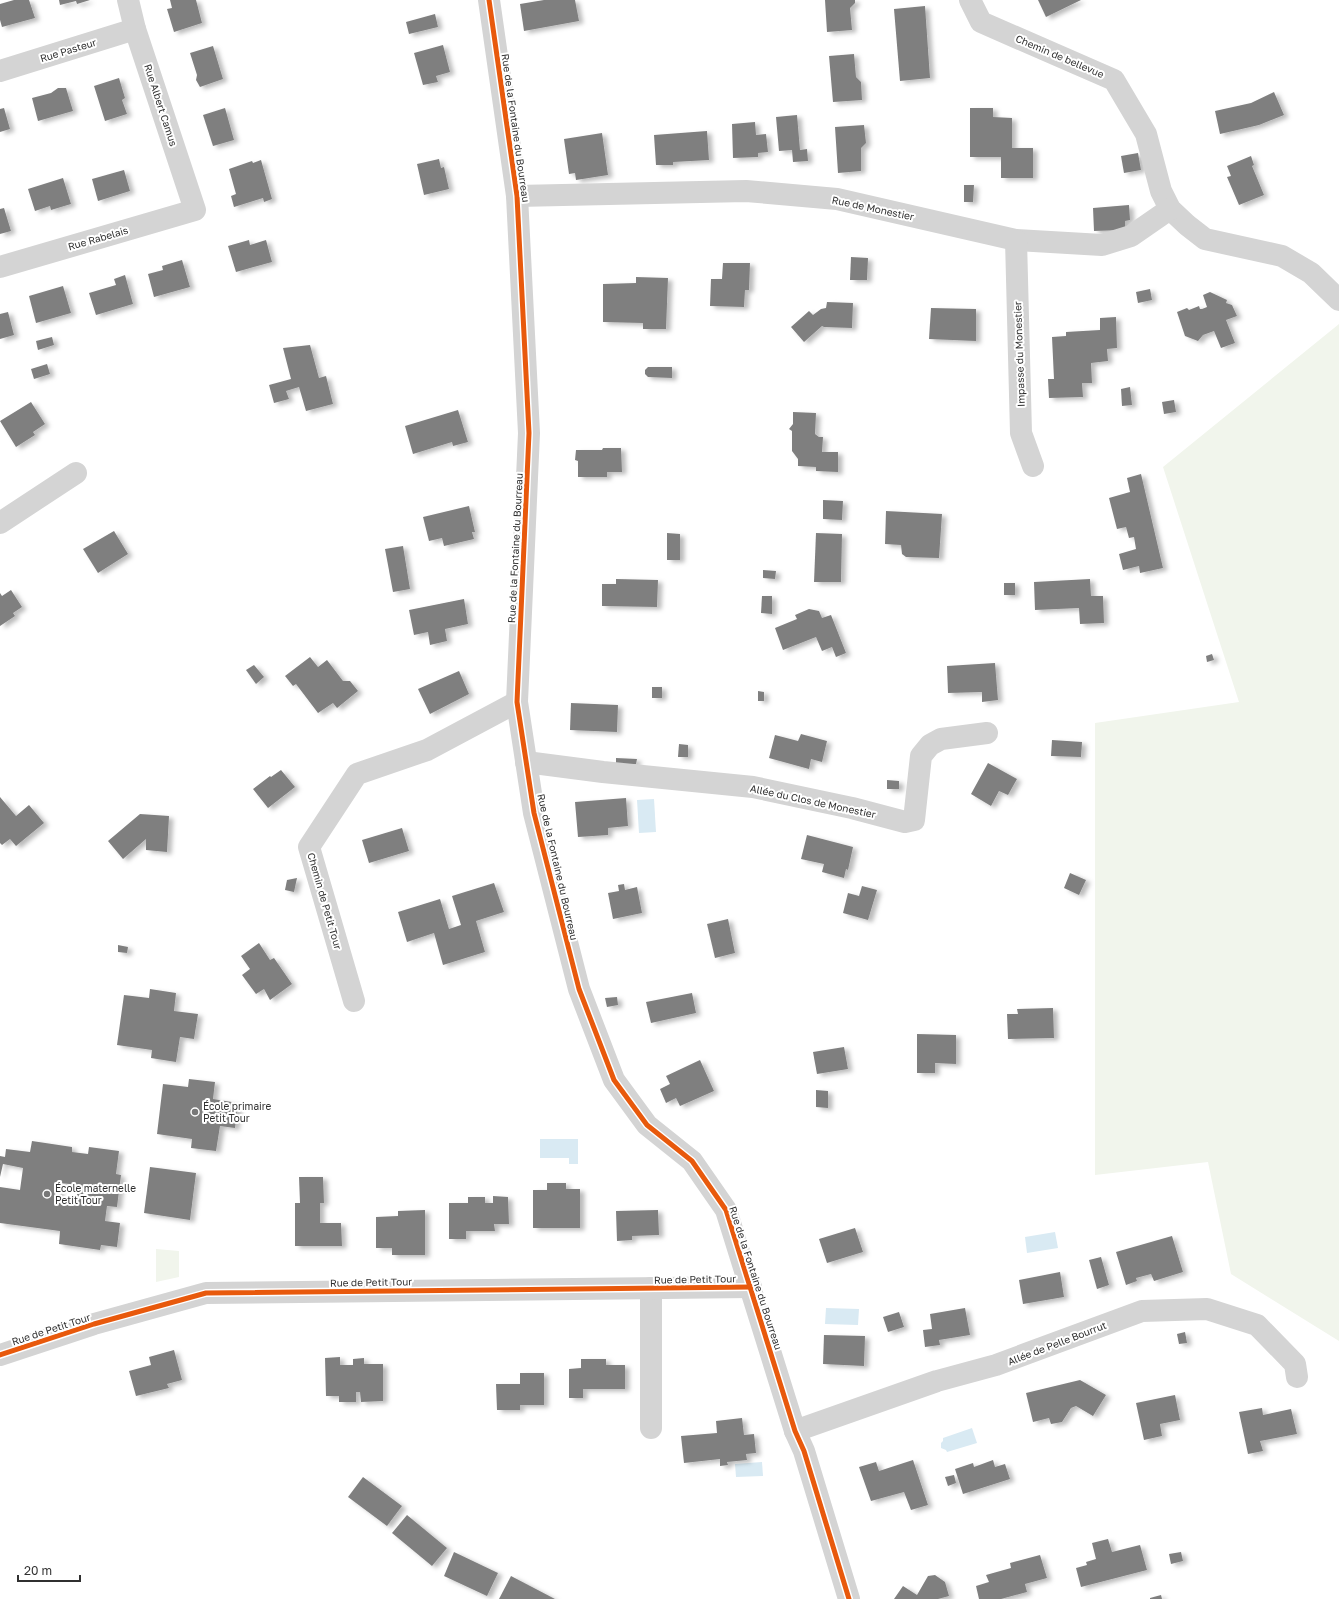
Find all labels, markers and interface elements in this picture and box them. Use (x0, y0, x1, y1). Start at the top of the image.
street label: Chemin de bellevue (1014, 32, 1106, 80)
street label: Rue Pasteur (38, 36, 98, 64)
street label: Rue de la Fontaine du Bourreau (500, 53, 532, 203)
street label: Rue Albert Camus (142, 62, 180, 148)
street label: Rue de Monestier (831, 193, 915, 223)
street label: Rue Rabelais (67, 224, 129, 252)
street label: Impasse du Monestier (1011, 301, 1027, 407)
street label: Rue de la Fontaine du Bourreau (505, 473, 525, 623)
street label: Allée du Clos de Monestier (749, 782, 877, 820)
street label: Rue de la Fontaine du Bourreau (535, 793, 581, 941)
street label: Chemin de Petit Tour (305, 851, 345, 951)
place label: École primaire Petit Tour (203, 1100, 272, 1124)
marker: École primaire Petit Tour (190, 1107, 200, 1117)
place label: École maternelle Petit Tour (55, 1182, 136, 1206)
marker: École maternelle Petit Tour (42, 1189, 52, 1199)
street label: Rue de la Fontaine du Bourreau (727, 1205, 785, 1351)
street label: Rue de Petit Tour (654, 1272, 736, 1286)
street label: Rue de Petit Tour (330, 1275, 412, 1289)
street label: Rue de Petit Tour (10, 1311, 92, 1347)
street label: Allée de Pelle Bourrut (1006, 1319, 1108, 1367)
scale bar (18, 1557, 80, 1583)
text: 20 m (24, 1563, 52, 1578)

